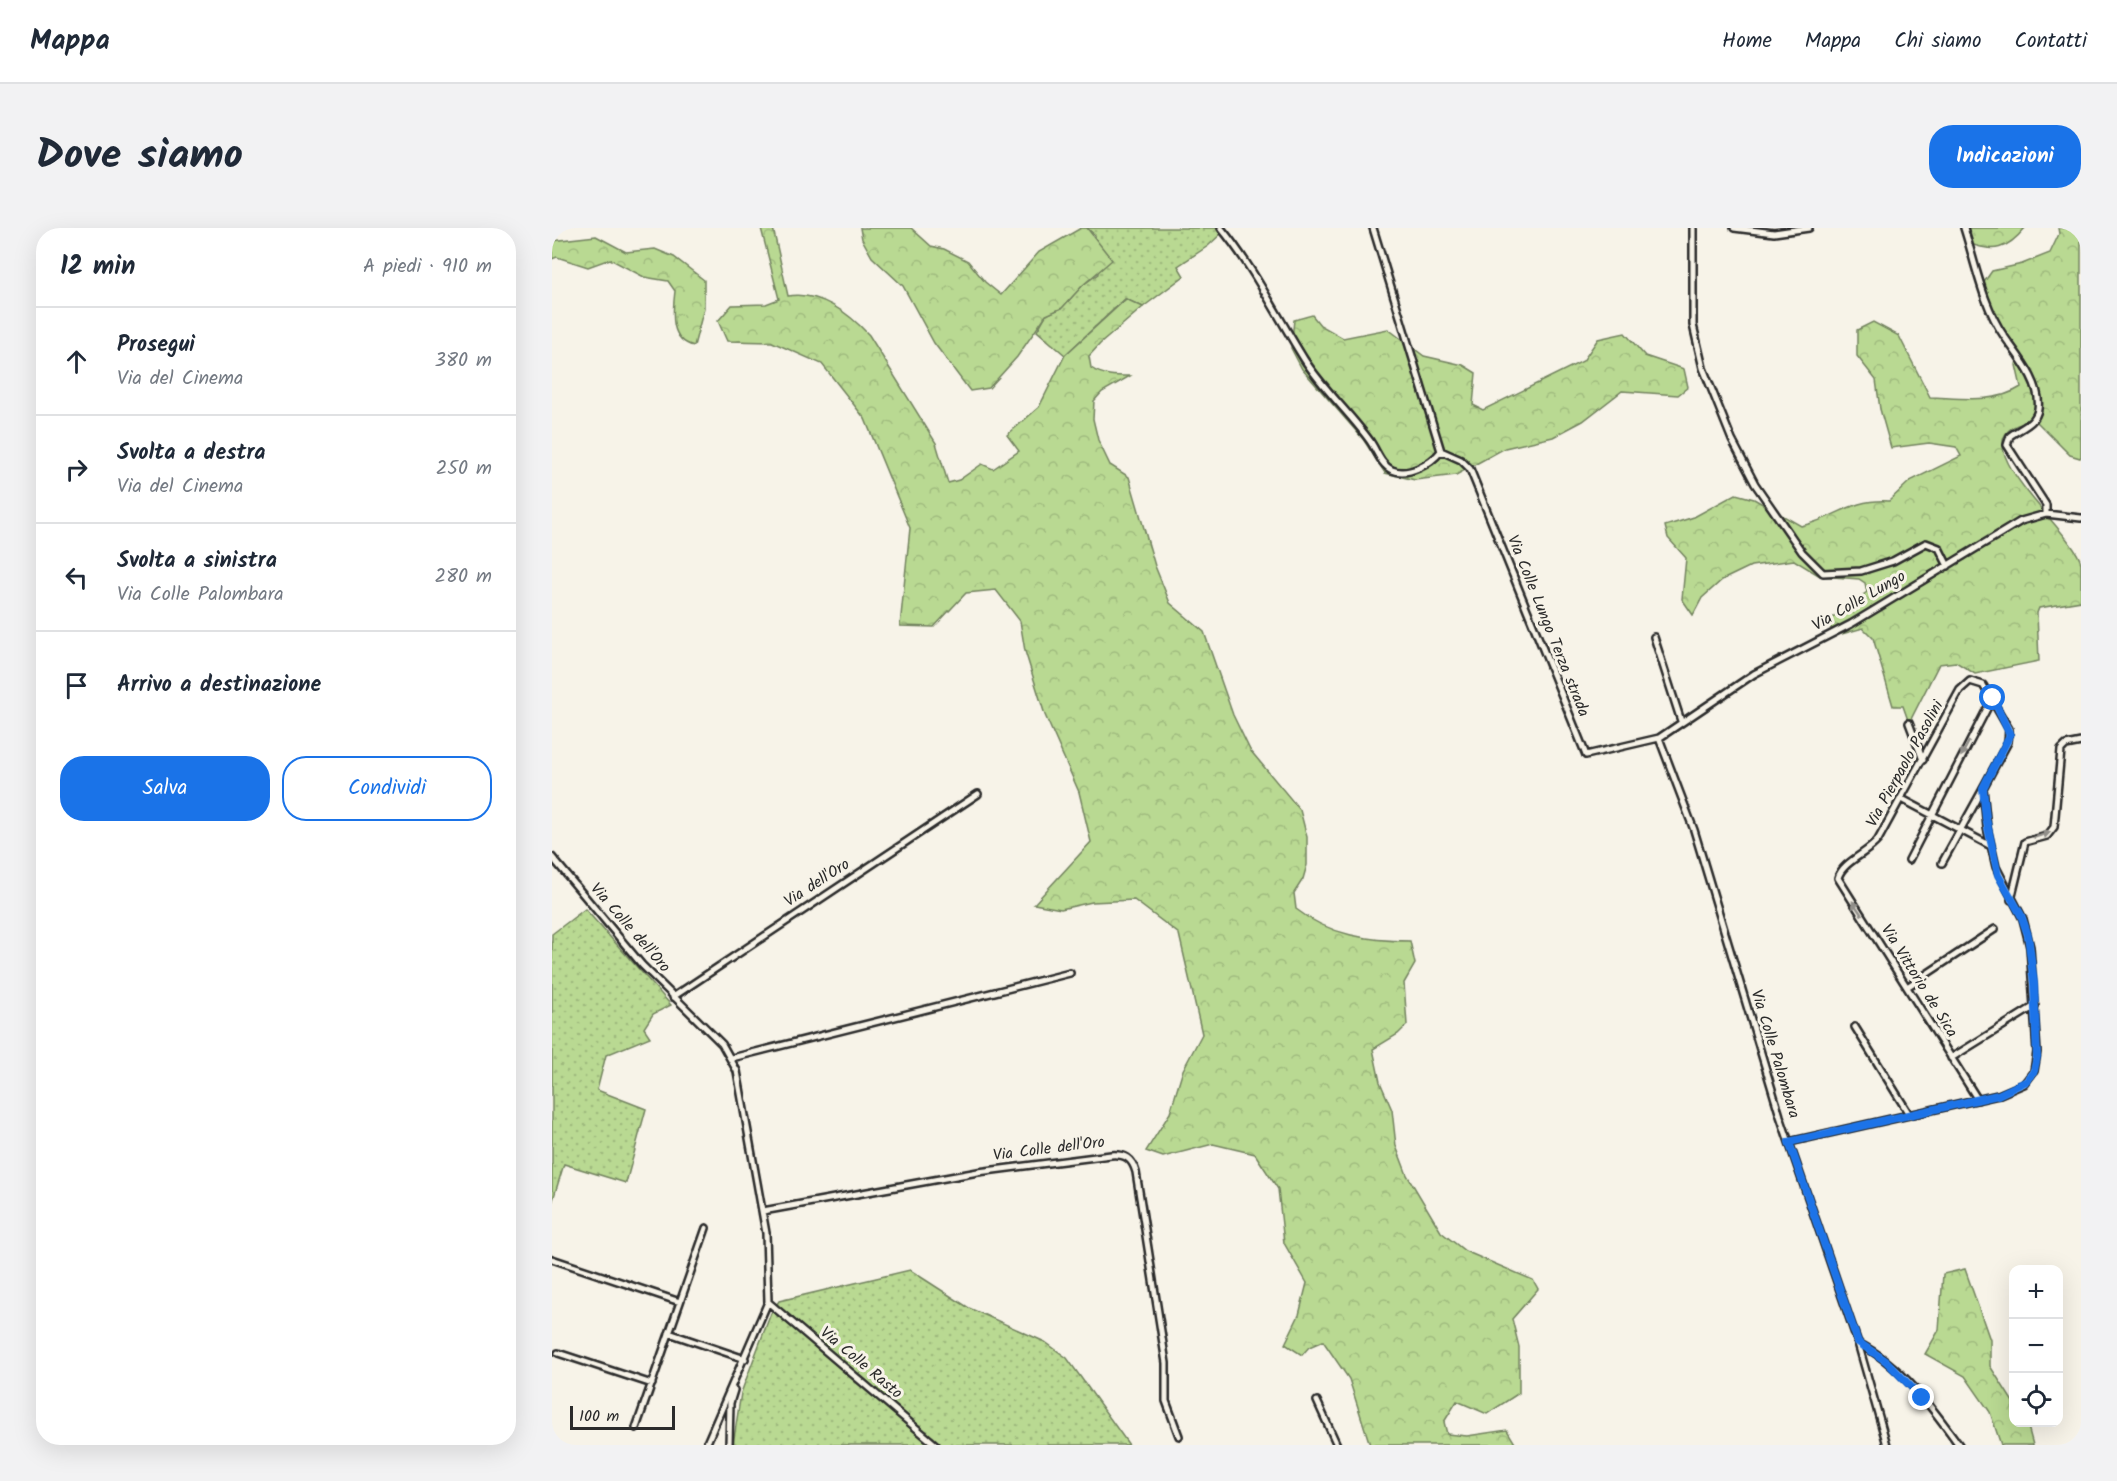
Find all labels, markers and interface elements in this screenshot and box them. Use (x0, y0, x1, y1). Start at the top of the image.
text: Mappa (30, 19, 110, 64)
text: Home (1722, 25, 1772, 58)
text: Mappa (1805, 25, 1861, 58)
text: Chi siamo (1894, 25, 1981, 58)
text: Contatti (2014, 25, 2087, 58)
text: Dove siamo (36, 123, 243, 190)
button: Indicazioni (1929, 125, 2081, 188)
text: 12 min (60, 246, 135, 288)
text: A piedi · 910 m (363, 251, 492, 283)
text: Prosegui (117, 328, 195, 363)
icon: ahead (60, 345, 93, 378)
text: 380 m (435, 345, 492, 377)
text: Via del Cinema (117, 363, 243, 395)
text: Svolta a destra (117, 436, 266, 471)
icon: right (60, 453, 93, 486)
text: 250 m (436, 453, 492, 485)
text: Via del Cinema (117, 471, 243, 503)
street label: Via Colle Lungo Terza strada (1500, 531, 1596, 721)
text: Svolta a sinistra (117, 544, 277, 579)
icon: left (60, 561, 93, 594)
text: 280 m (434, 561, 492, 593)
street label: Via Colle Lungo (1808, 564, 1910, 638)
text: Via Colle Palombara (117, 579, 284, 611)
text: Arrivo a destinazione (117, 668, 321, 703)
icon: arrive (60, 669, 93, 702)
route start (1979, 684, 2005, 710)
street label: Via Pierpaolo Pasolini (1860, 695, 1951, 832)
one-way arrow (1960, 741, 1970, 758)
button: Salva (60, 756, 270, 821)
button: Condividi (282, 756, 492, 821)
one-way arrow (2033, 830, 2051, 839)
street label: Via dell'Oro (779, 852, 855, 914)
street label: Via Colle dell'Oro (584, 877, 676, 979)
one-way arrow (1852, 900, 1863, 916)
street label: Via Vittorio de Sica (1874, 919, 1964, 1043)
street label: Via Colle Palombara (1744, 987, 1806, 1121)
street label: Via Colle dell'Oro (992, 1130, 1106, 1168)
map controls (2009, 1265, 2063, 1427)
button: + (2009, 1265, 2063, 1319)
button: − (2009, 1319, 2063, 1373)
street label: Via Colle Rasto (814, 1321, 908, 1405)
button: locate (2009, 1373, 2063, 1427)
route end (1908, 1384, 1934, 1410)
scale bar (570, 1403, 675, 1430)
text: 100 m (579, 1404, 619, 1429)

